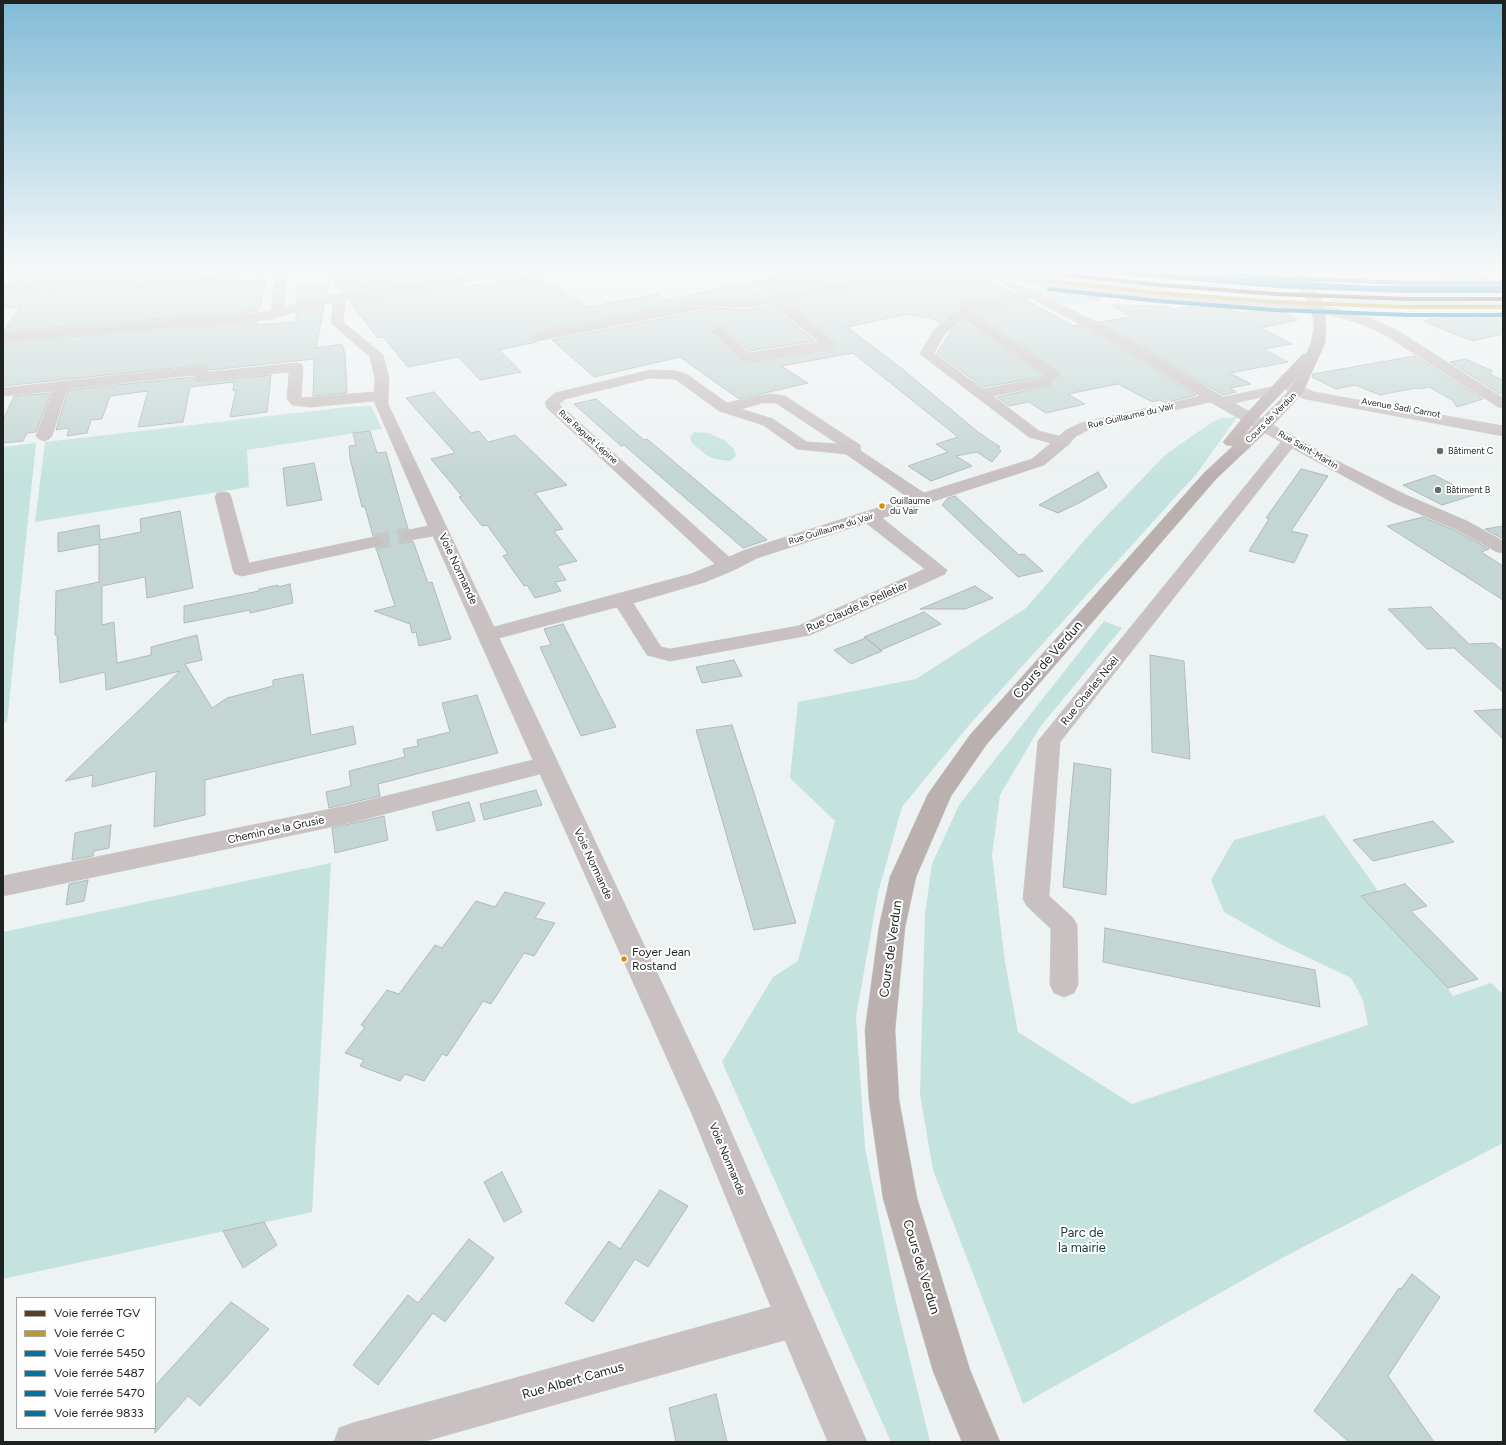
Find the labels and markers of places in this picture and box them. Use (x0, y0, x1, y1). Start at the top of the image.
marker: Bâtiment C (1435, 446, 1445, 456)
place label: Bâtiment C (1448, 446, 1493, 456)
marker: Bâtiment B (1433, 485, 1443, 495)
place label: Bâtiment B (1446, 485, 1490, 495)
place label: Guillaume du Vair (890, 496, 930, 517)
marker: Guillaume du Vair (877, 501, 887, 511)
place label: Foyer Jean Rostand (632, 945, 691, 973)
marker: Foyer Jean Rostand (619, 954, 629, 964)

